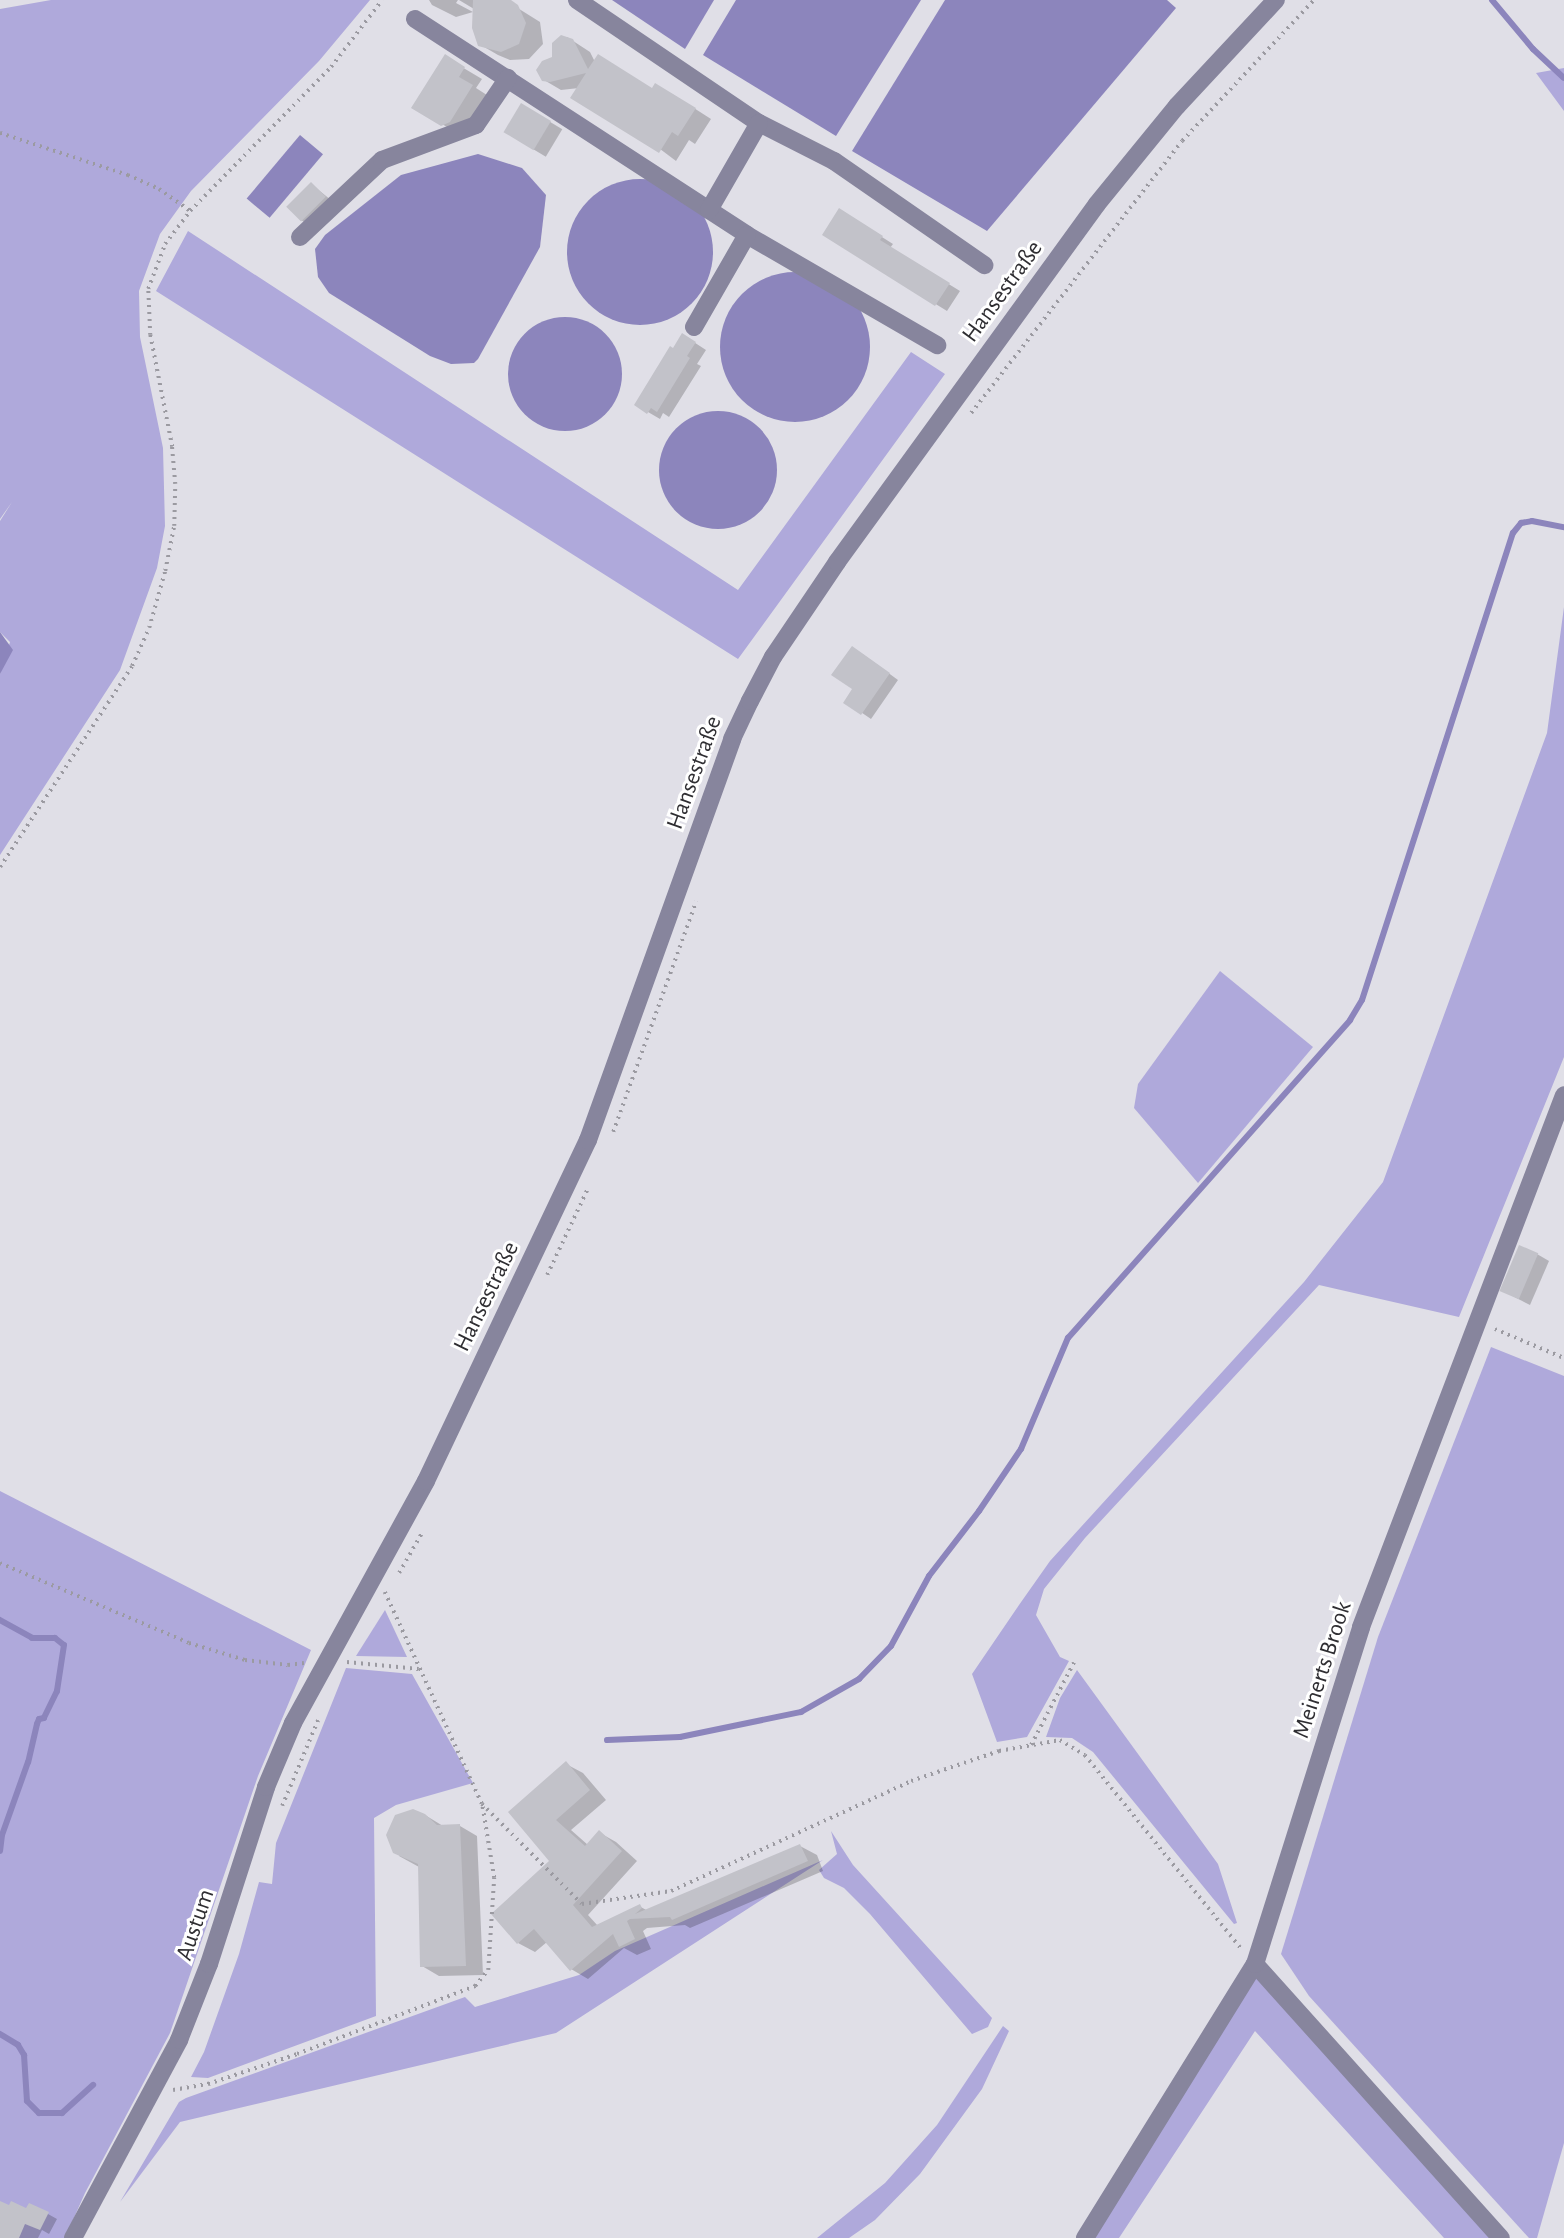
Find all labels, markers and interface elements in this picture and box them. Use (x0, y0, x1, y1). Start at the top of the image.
street label: Hansestraße (956, 236, 1050, 348)
street label: Hansestraße (661, 712, 729, 834)
street label: Hansestraße (448, 1237, 526, 1357)
street label: Meinerts Brook (1287, 1598, 1359, 1742)
street label: Austum (170, 1886, 222, 1964)

